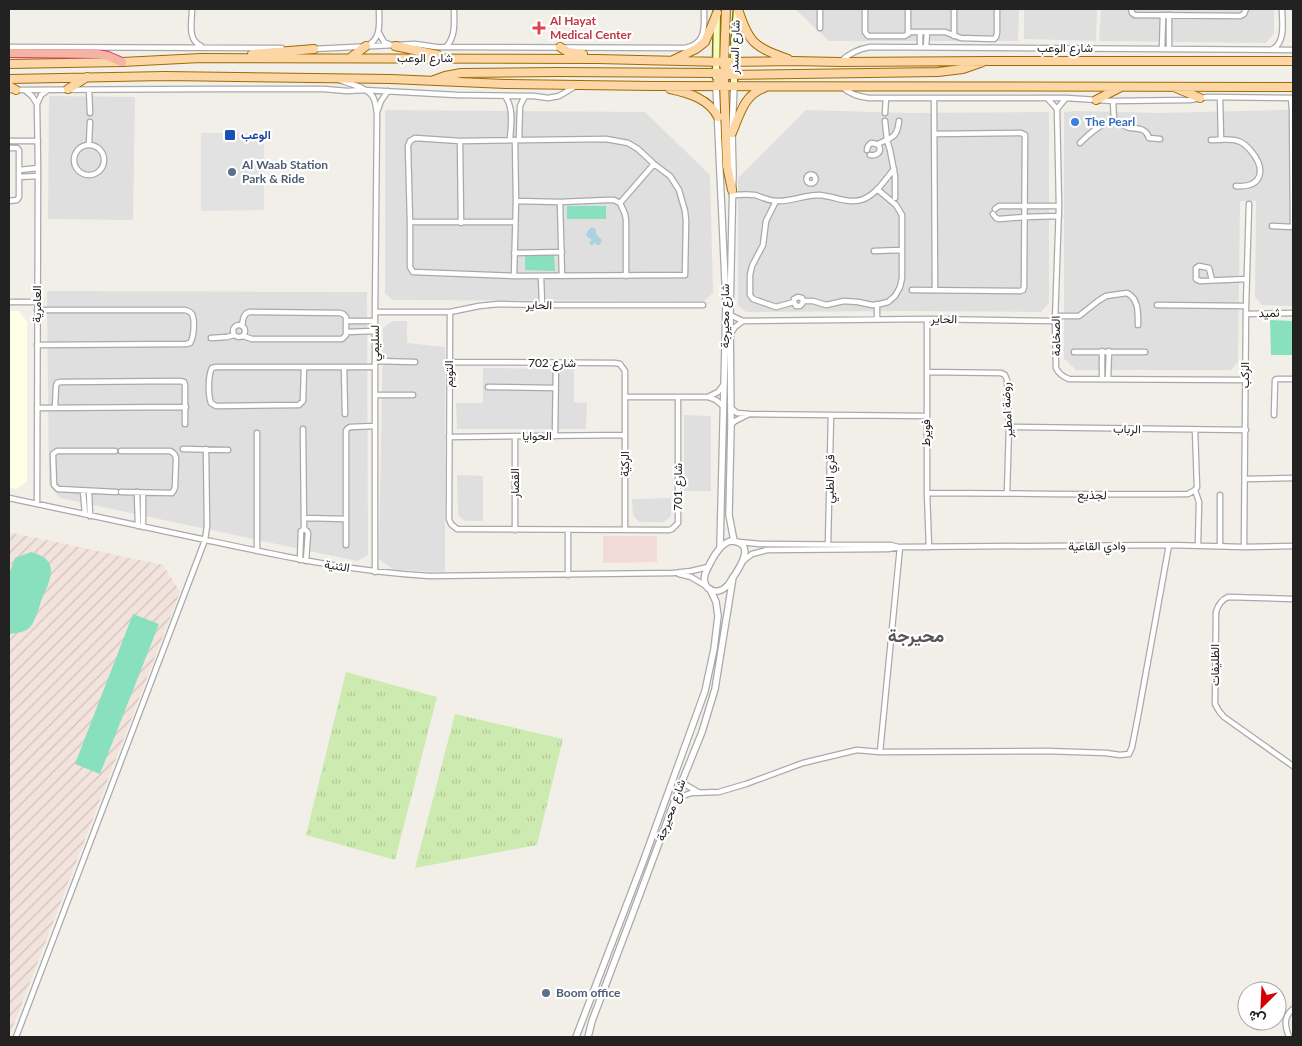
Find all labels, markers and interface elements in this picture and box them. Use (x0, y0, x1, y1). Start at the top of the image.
place label: Al Hayat Medical Center (549, 13, 632, 42)
street label: شارع السدر (726, 20, 745, 75)
marker: Al Hayat Medical Center (532, 21, 546, 35)
street label: شارع الوعب (1037, 40, 1093, 57)
street label: شارع الوعب (397, 50, 453, 67)
place label: The Pearl (1085, 114, 1135, 129)
marker: The Pearl (1069, 116, 1081, 128)
place label: الوعب (241, 127, 271, 143)
marker: الوعب (223, 128, 237, 142)
place label: Al Waab Station Park & Ride (241, 157, 328, 186)
marker: Al Waab Station Park & Ride (226, 166, 238, 178)
street label: شارع محيرجة (717, 284, 734, 348)
street label: العامرية (29, 285, 45, 323)
street label: الحاير (525, 297, 552, 313)
street label: ثميد (1258, 305, 1280, 320)
street label: الحاير (930, 311, 957, 327)
street label: الصخامة (1048, 316, 1063, 356)
street label: لسليمي (367, 325, 385, 361)
street label: شارع 702 (528, 355, 576, 372)
street label: التويم (441, 360, 457, 388)
street label: الركب (1237, 362, 1253, 388)
street label: روضة امطير (998, 382, 1016, 439)
street label: فويرط (918, 419, 934, 447)
street label: الرباب (1113, 421, 1141, 437)
street label: الحوايا (522, 428, 552, 444)
street label: الركيّة (617, 451, 633, 477)
street label: قري الظبي (822, 454, 840, 504)
street label: شارع 701 (670, 463, 687, 511)
street label: القصار (507, 468, 523, 499)
street label: لجذيع (1077, 487, 1107, 504)
street label: وادي القاعية (1068, 537, 1126, 557)
street label: الثنية (323, 556, 351, 575)
district label: محيرجة (888, 624, 945, 647)
street label: الظليفات (1207, 644, 1222, 686)
street label: شارع محيرجة (652, 777, 690, 843)
north arrow (1237, 981, 1287, 1031)
place label: Boom office (556, 985, 621, 1000)
marker: Boom office (540, 987, 552, 999)
text: ش (1245, 1006, 1268, 1030)

